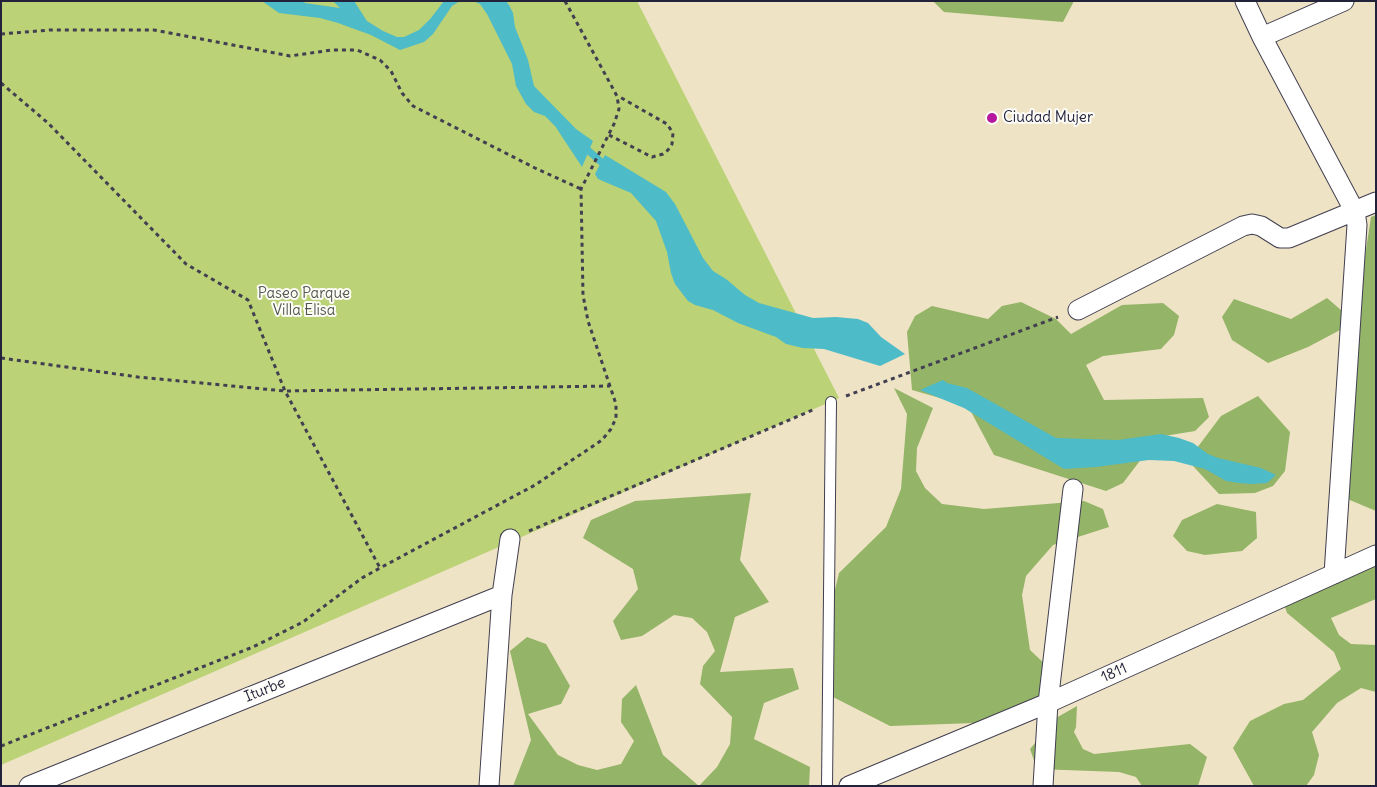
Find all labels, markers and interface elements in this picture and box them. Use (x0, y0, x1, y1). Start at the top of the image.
place label: Ciudad Mujer (1003, 109, 1093, 127)
marker: Ciudad Mujer (985, 111, 999, 125)
park label: Paseo Parque Villa Elisa (258, 285, 350, 320)
street label: 1811 (1098, 659, 1130, 687)
street label: Iturbe (242, 674, 288, 706)

